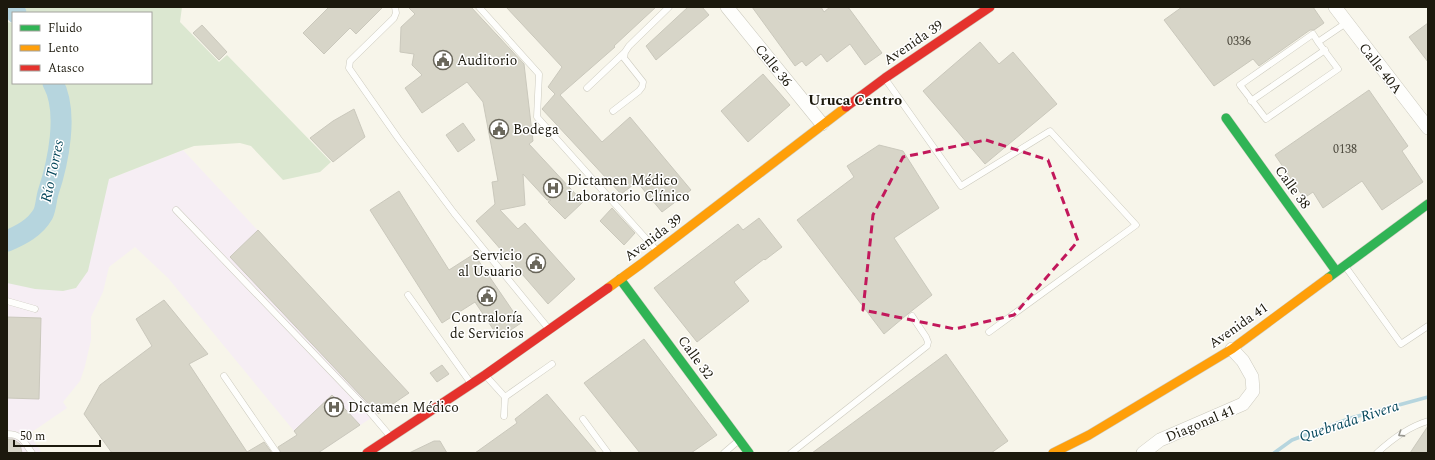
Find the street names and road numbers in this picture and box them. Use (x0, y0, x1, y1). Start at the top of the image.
street label: Avenida 39 (879, 15, 947, 70)
street label: Calle 40A (1354, 38, 1408, 99)
street label: Calle 36 (750, 39, 797, 91)
street label: Calle 38 (1270, 161, 1316, 213)
street label: Avenida 39 (620, 209, 687, 266)
street label: Avenida 41 (1204, 297, 1272, 354)
street label: Calle 32 (673, 331, 719, 383)
street label: Diagonal 41 (1162, 399, 1238, 447)

